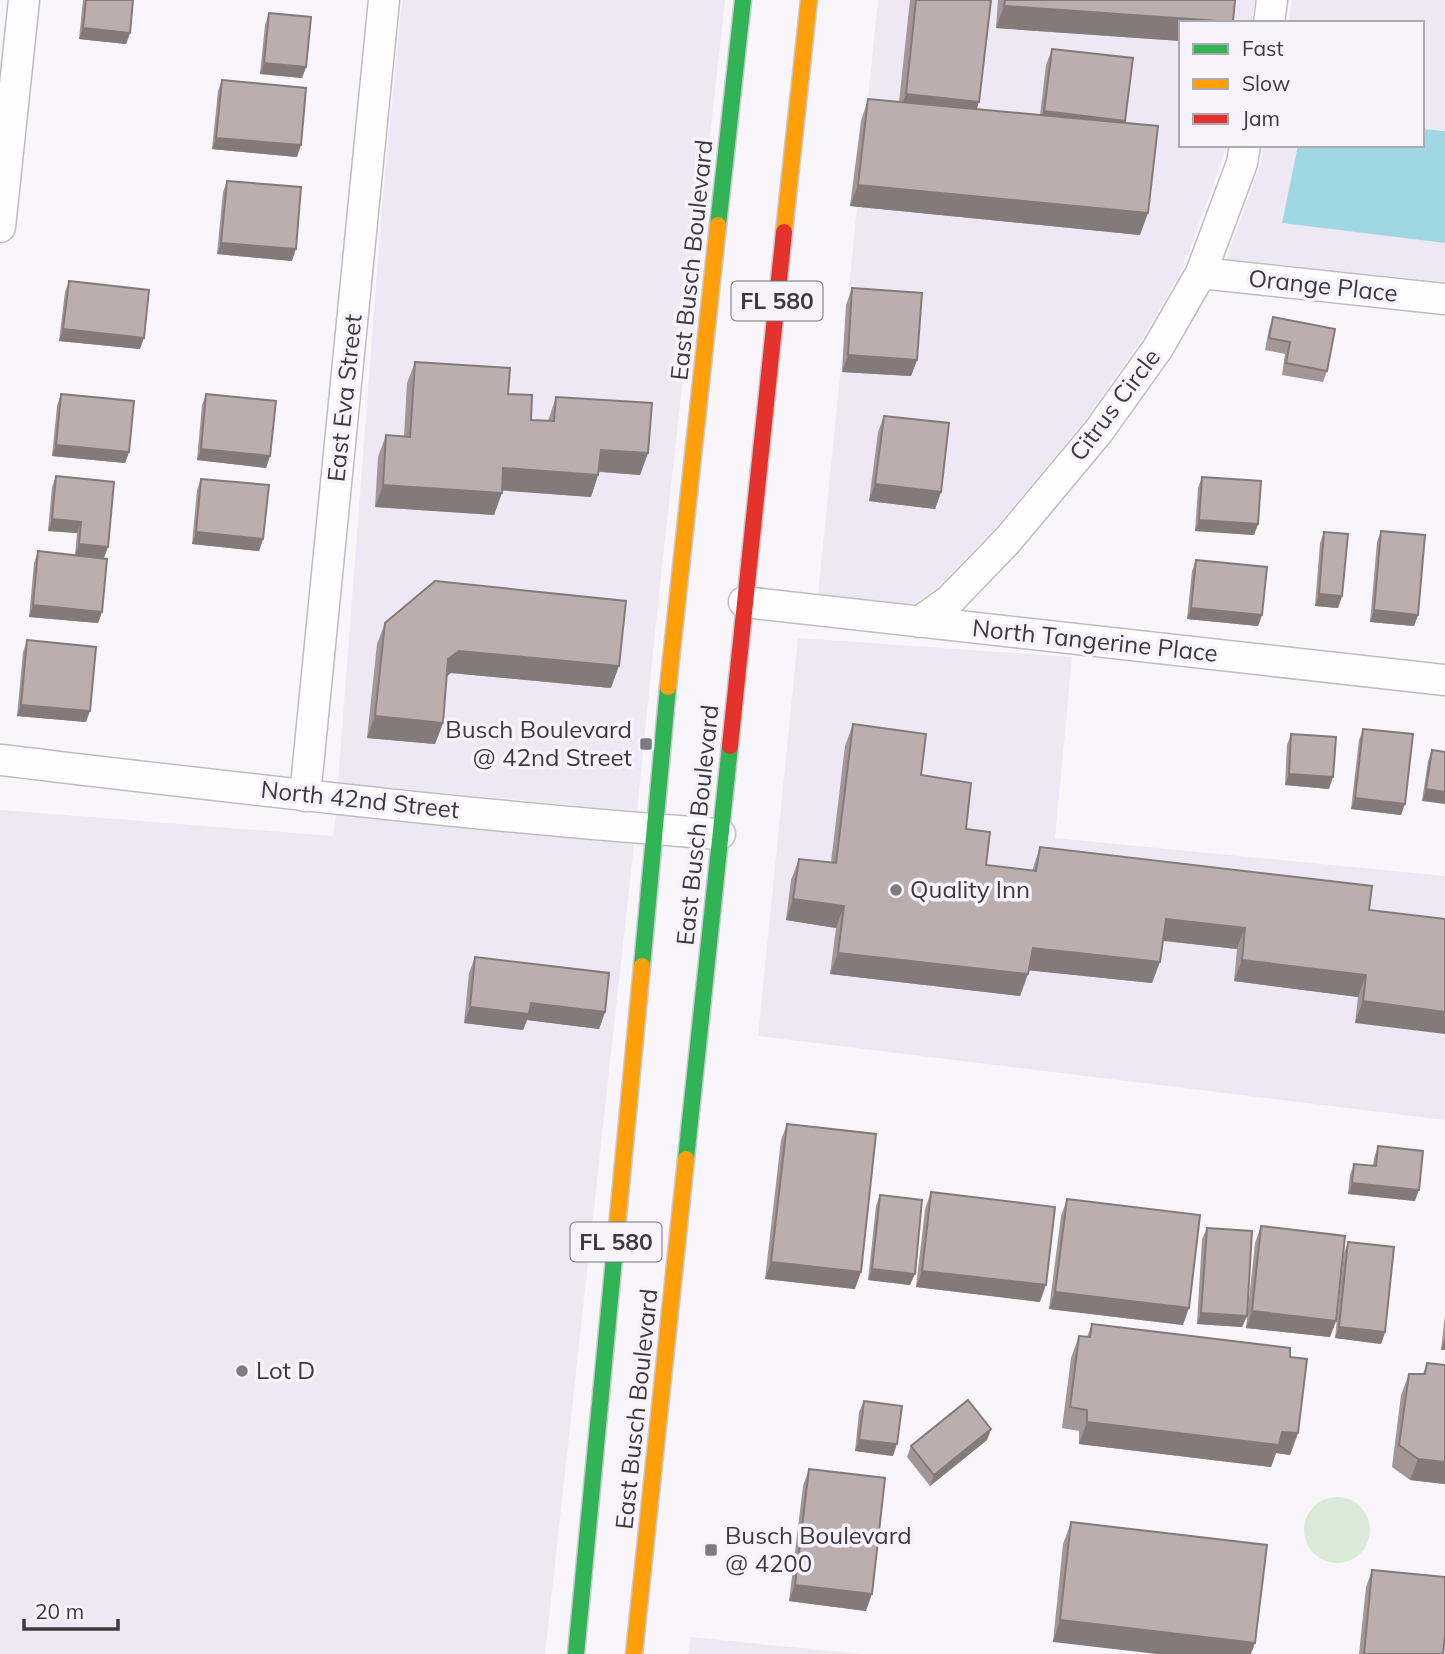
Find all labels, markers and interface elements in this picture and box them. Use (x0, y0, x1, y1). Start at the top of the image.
legend (1179, 21, 1424, 147)
text: Fast (1242, 35, 1284, 61)
text: Slow (1242, 70, 1290, 96)
text: Jam (1242, 105, 1280, 131)
street label: East Busch Boulevard (663, 138, 719, 382)
street label: Orange Place (1247, 262, 1399, 308)
road number: FL 580 (732, 282, 822, 320)
street label: East Eva Street (320, 313, 368, 483)
street label: Citrus Circle (1062, 342, 1166, 466)
street label: North Tangerine Place (971, 612, 1219, 668)
street label: East Busch Boulevard (669, 703, 725, 947)
place label: Busch Boulevard @ 42nd Street (445, 714, 632, 772)
marker: Busch Boulevard @ 42nd Street (638, 736, 654, 752)
street label: North 42nd Street (259, 774, 461, 824)
place label: Quality Inn (910, 874, 1030, 904)
marker: Quality Inn (888, 882, 904, 898)
road number: FL 580 (570, 1222, 662, 1261)
street label: East Busch Boulevard (608, 1287, 664, 1531)
place label: Lot D (256, 1355, 315, 1385)
marker: Lot D (234, 1363, 250, 1379)
place label: Busch Boulevard @ 4200 (725, 1520, 912, 1578)
marker: Busch Boulevard @ 4200 (703, 1542, 719, 1558)
scale bar (24, 1588, 119, 1632)
text: 20 m (35, 1598, 84, 1624)

